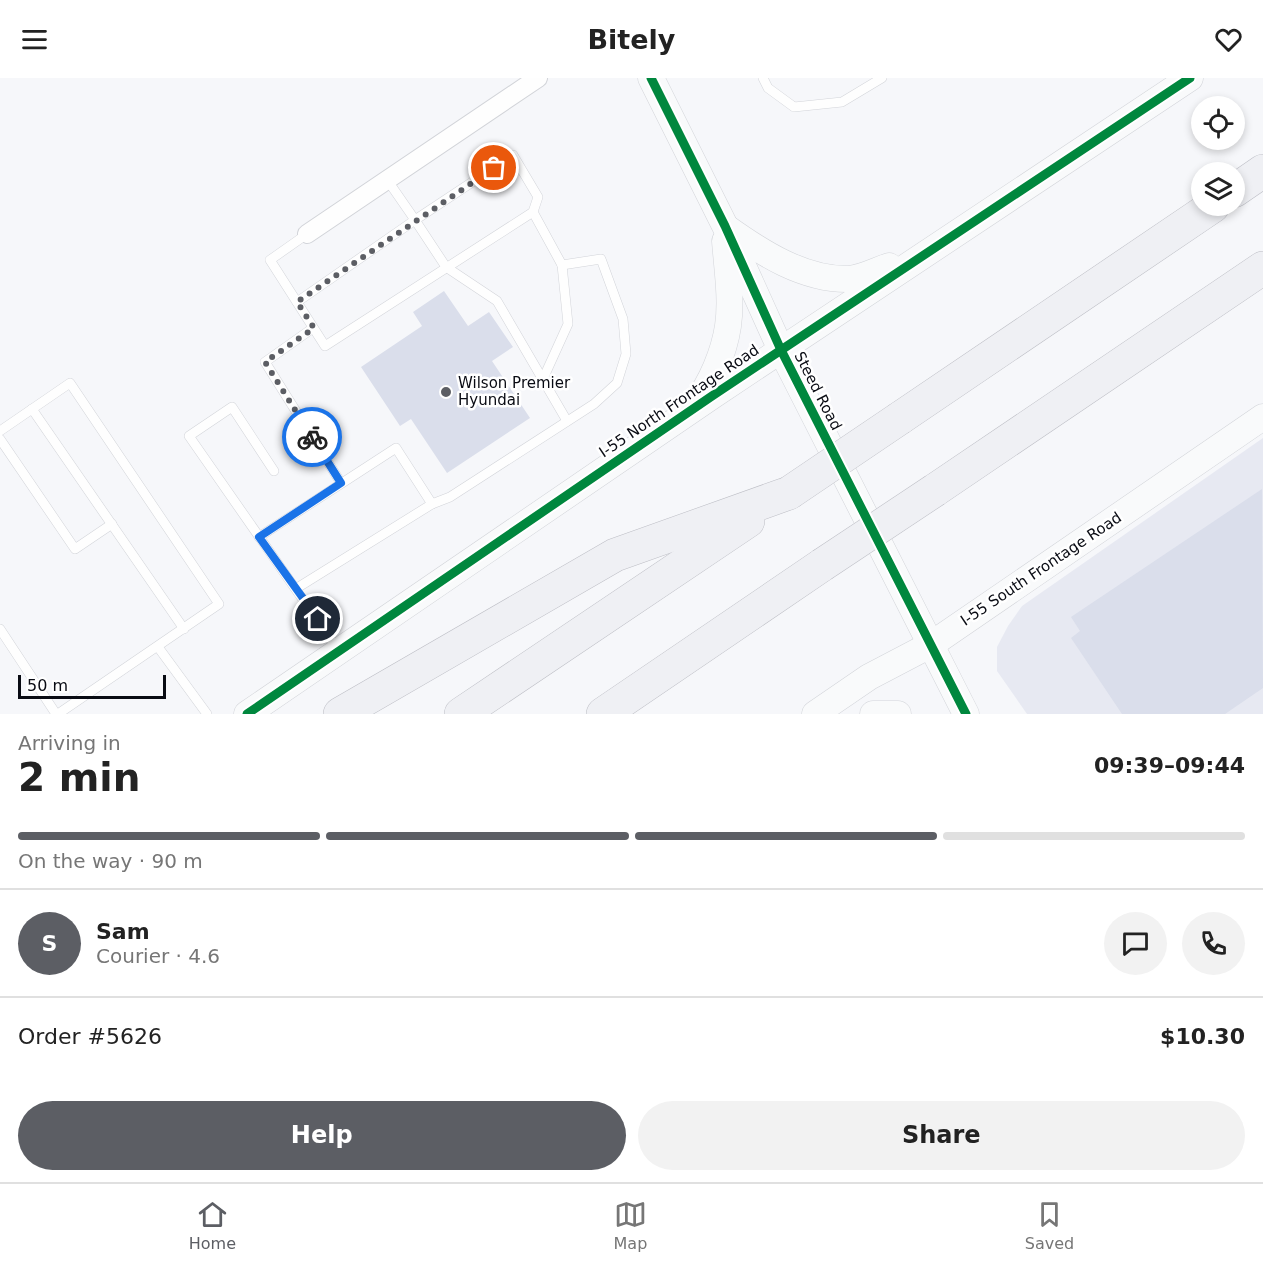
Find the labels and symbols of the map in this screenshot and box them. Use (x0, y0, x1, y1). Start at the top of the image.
pin (468, 142, 519, 193)
street label: I-55 North Frontage Road (596, 341, 762, 461)
street label: Steed Road (791, 349, 845, 433)
place label: Wilson Premier Hyundai (458, 374, 571, 409)
marker: Wilson Premier Hyundai (439, 385, 453, 399)
courier (282, 407, 342, 467)
street label: I-55 South Frontage Road (957, 508, 1125, 630)
pin (292, 593, 343, 644)
scale bar (18, 672, 166, 700)

